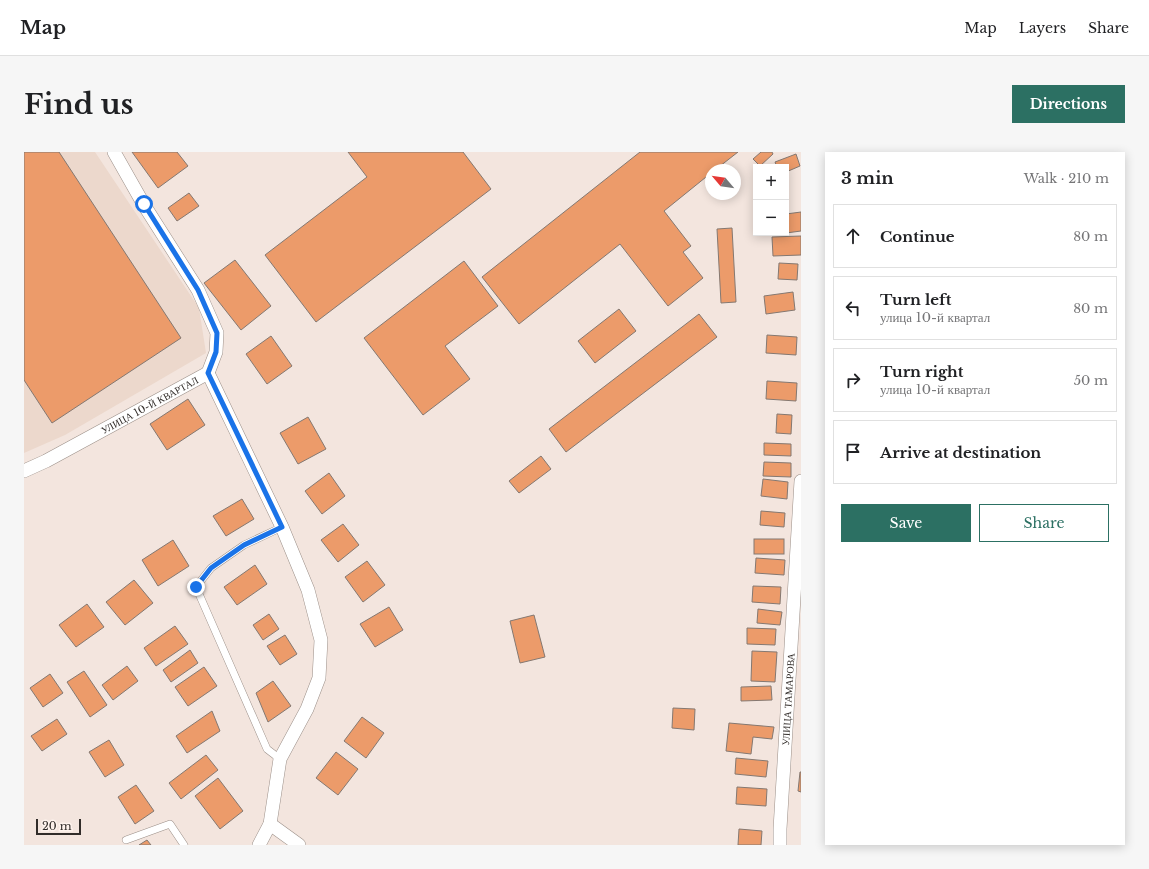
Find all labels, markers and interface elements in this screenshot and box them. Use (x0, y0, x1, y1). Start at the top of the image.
text: Map (20, 16, 66, 39)
text: Map (964, 19, 997, 37)
text: Layers (1019, 19, 1066, 37)
text: Share (1088, 19, 1129, 37)
button: Directions (1012, 85, 1125, 123)
text: Find us (24, 87, 134, 122)
north arrow (705, 164, 741, 200)
map controls (753, 164, 789, 236)
button: + (753, 164, 789, 200)
text: 3 min (841, 168, 894, 189)
text: Walk · 210 m (1024, 170, 1109, 187)
route start (135, 195, 153, 213)
button: − (753, 200, 789, 236)
icon: ahead (842, 225, 864, 247)
text: Continue (880, 227, 955, 246)
text: 80 m (1073, 228, 1108, 245)
text: Turn left (880, 290, 951, 309)
icon: left (842, 297, 864, 319)
text: 80 m (1073, 300, 1108, 317)
text: улица 10-й квартал (880, 309, 990, 326)
text: Turn right (880, 362, 963, 381)
icon: right (842, 369, 864, 391)
text: 50 m (1074, 372, 1108, 389)
street label: УЛИЦА 10-Й КВАРТАЛ (99, 373, 201, 437)
text: улица 10-й квартал (880, 381, 990, 398)
icon: arrive (842, 441, 864, 463)
text: Arrive at destination (880, 443, 1041, 462)
button: Save (841, 504, 971, 542)
button: Share (979, 504, 1109, 542)
route end (187, 578, 205, 596)
street label: УЛИЦА ТАМАРОВА (779, 652, 798, 746)
scale bar (36, 817, 81, 836)
text: 20 m (42, 819, 72, 833)

